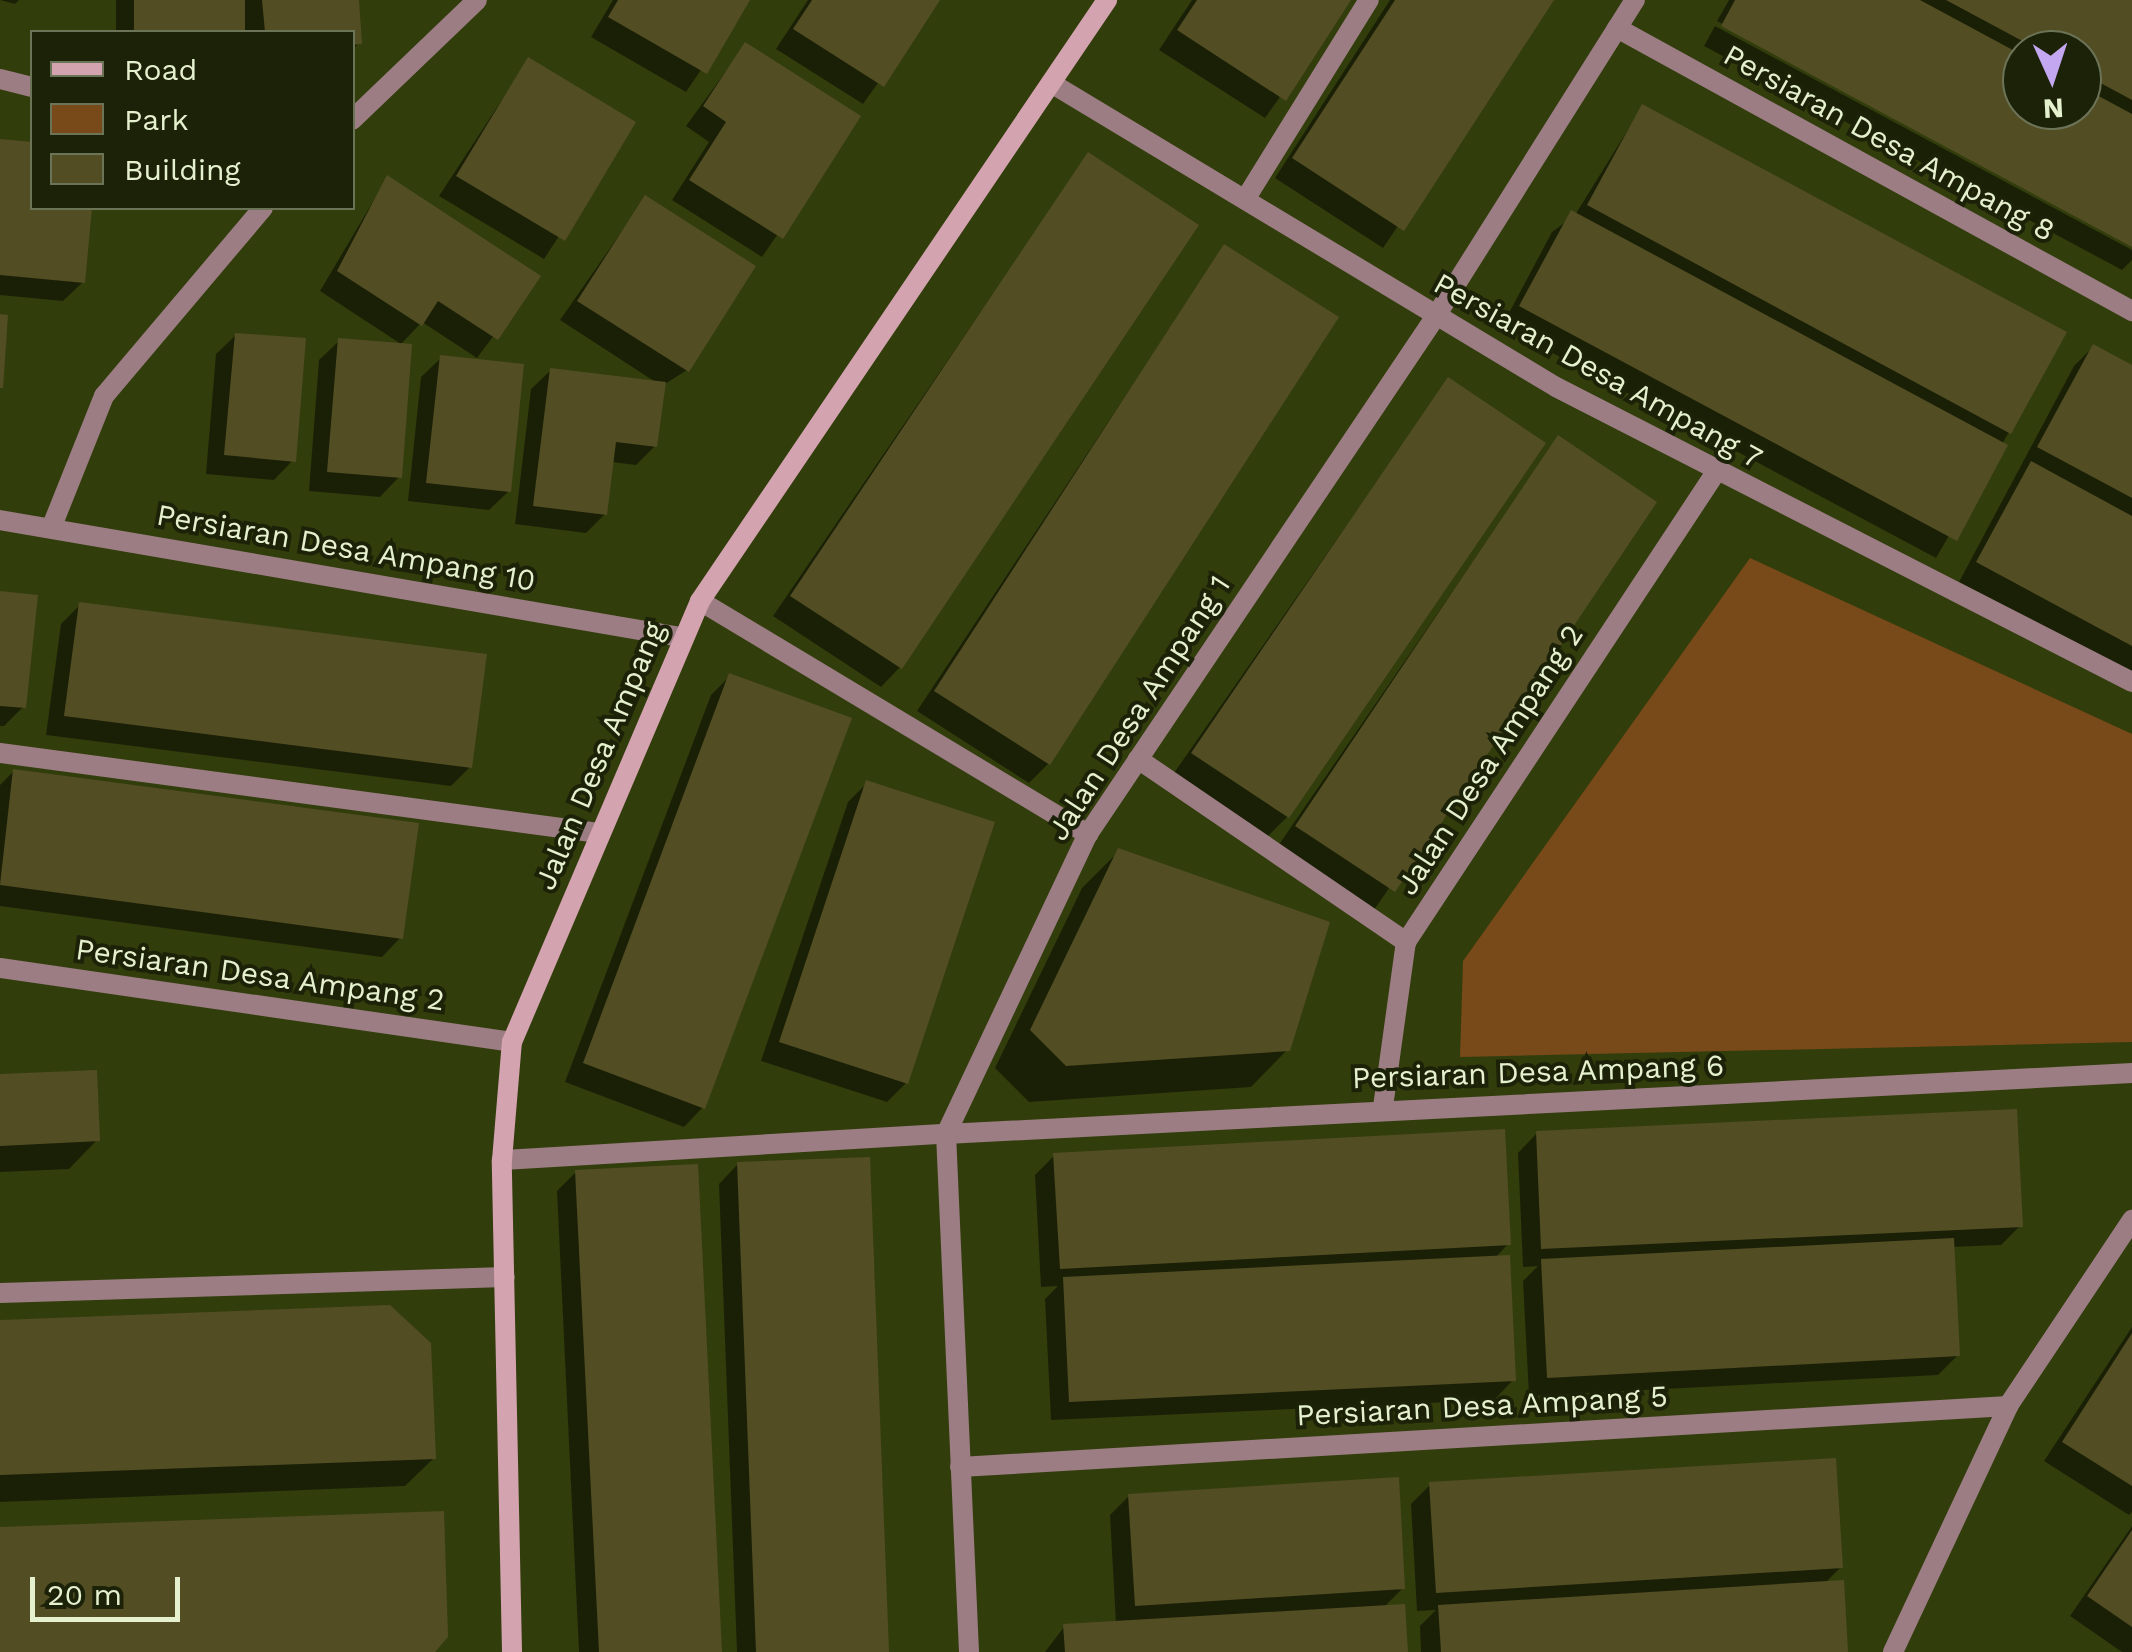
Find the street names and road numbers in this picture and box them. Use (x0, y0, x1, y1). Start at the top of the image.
street label: Persiaran Desa Ampang 8 (1716, 36, 2062, 250)
street label: Persiaran Desa Ampang 7 (1426, 265, 1770, 477)
street label: Persiaran Desa Ampang 10 (153, 497, 539, 599)
street label: Jalan Desa Ampang 1 (1039, 568, 1239, 848)
street label: Jalan Desa Ampang (527, 616, 673, 896)
street label: Jalan Desa Ampang 2 (1389, 617, 1591, 903)
street label: Persiaran Desa Ampang 2 (72, 931, 448, 1019)
street label: Persiaran Desa Ampang 6 (1350, 1047, 1726, 1097)
street label: Persiaran Desa Ampang 5 (1294, 1378, 1670, 1434)

